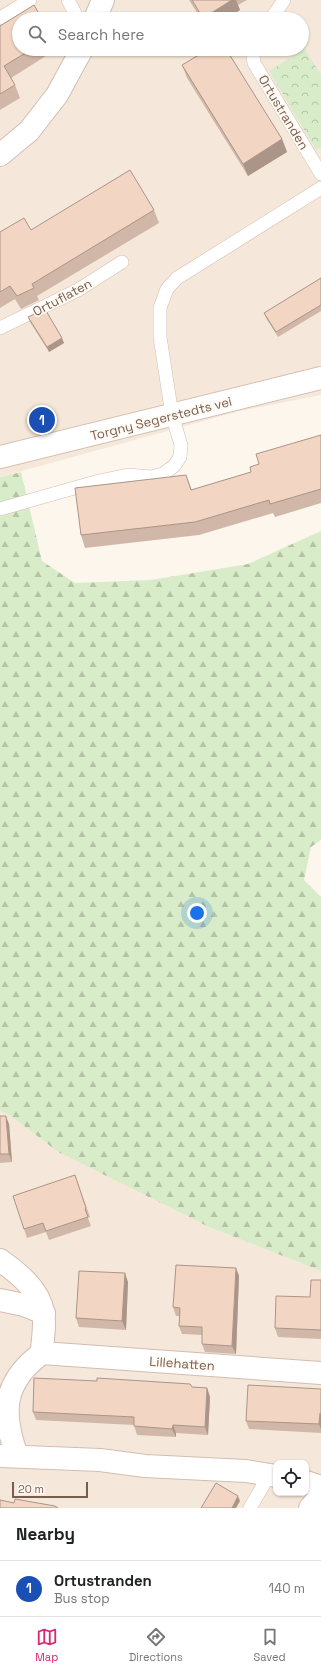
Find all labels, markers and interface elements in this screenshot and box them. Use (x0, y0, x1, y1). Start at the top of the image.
search box (12, 12, 309, 56)
icon: search (26, 23, 48, 45)
text: Search here (58, 25, 144, 44)
street label: Ortustranden (255, 72, 313, 153)
street label: Ortuflaten (30, 275, 95, 320)
street label: Torgny Segerstedts vei (89, 393, 234, 444)
pin: 1 (29, 405, 55, 435)
your location (187, 903, 207, 923)
street label: Lillehatten (149, 1353, 215, 1374)
map controls (273, 1460, 309, 1496)
button: locate (273, 1460, 309, 1496)
scale bar (12, 1480, 88, 1499)
text: 20 m (18, 1482, 44, 1496)
text: Nearby (16, 1523, 75, 1545)
text: Ortustranden (54, 1571, 152, 1590)
text: 1 (26, 1580, 32, 1597)
text: 140 m (269, 1580, 305, 1597)
text: Bus stop (54, 1590, 110, 1607)
tab: Map (35, 1626, 58, 1664)
tab: Directions (129, 1626, 183, 1664)
tab: Saved (254, 1626, 286, 1664)

